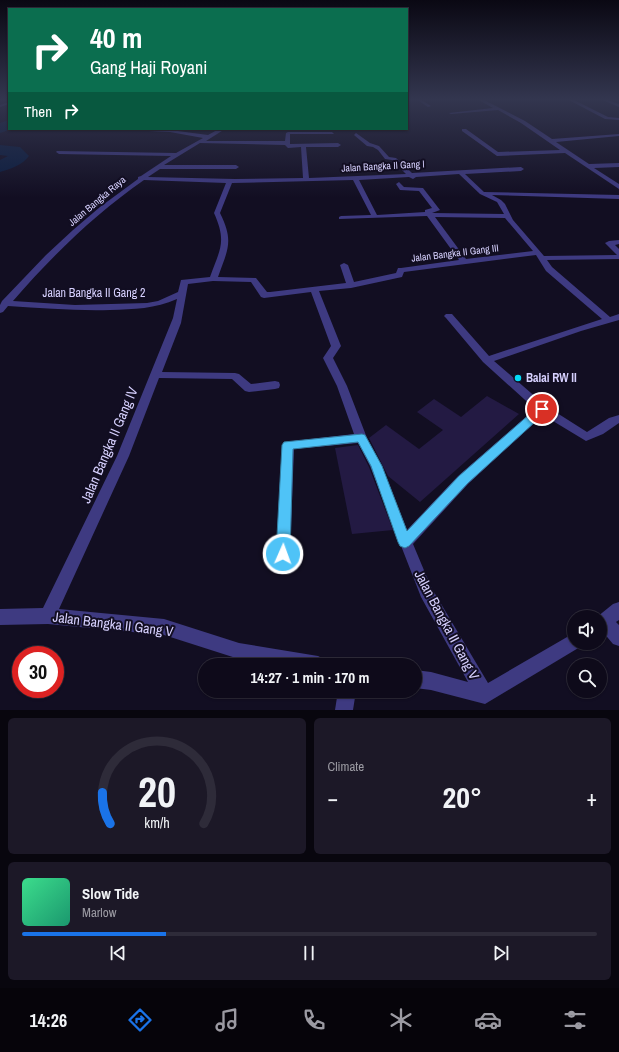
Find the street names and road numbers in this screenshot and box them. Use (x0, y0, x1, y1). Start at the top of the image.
street label: Jalan Bangka II Gang I (341, 157, 425, 175)
street label: Jalan Bangka Raya (66, 173, 129, 229)
street label: Jalan Bangka II Gang III (411, 241, 499, 265)
street label: Jalan Bangka II Gang 2 (43, 285, 145, 301)
street label: Jalan Bangka II Gang IV (76, 384, 142, 506)
street label: Jalan Bangka II Gang V (411, 567, 484, 683)
street label: Jalan Bangka II Gang V (52, 608, 175, 640)

